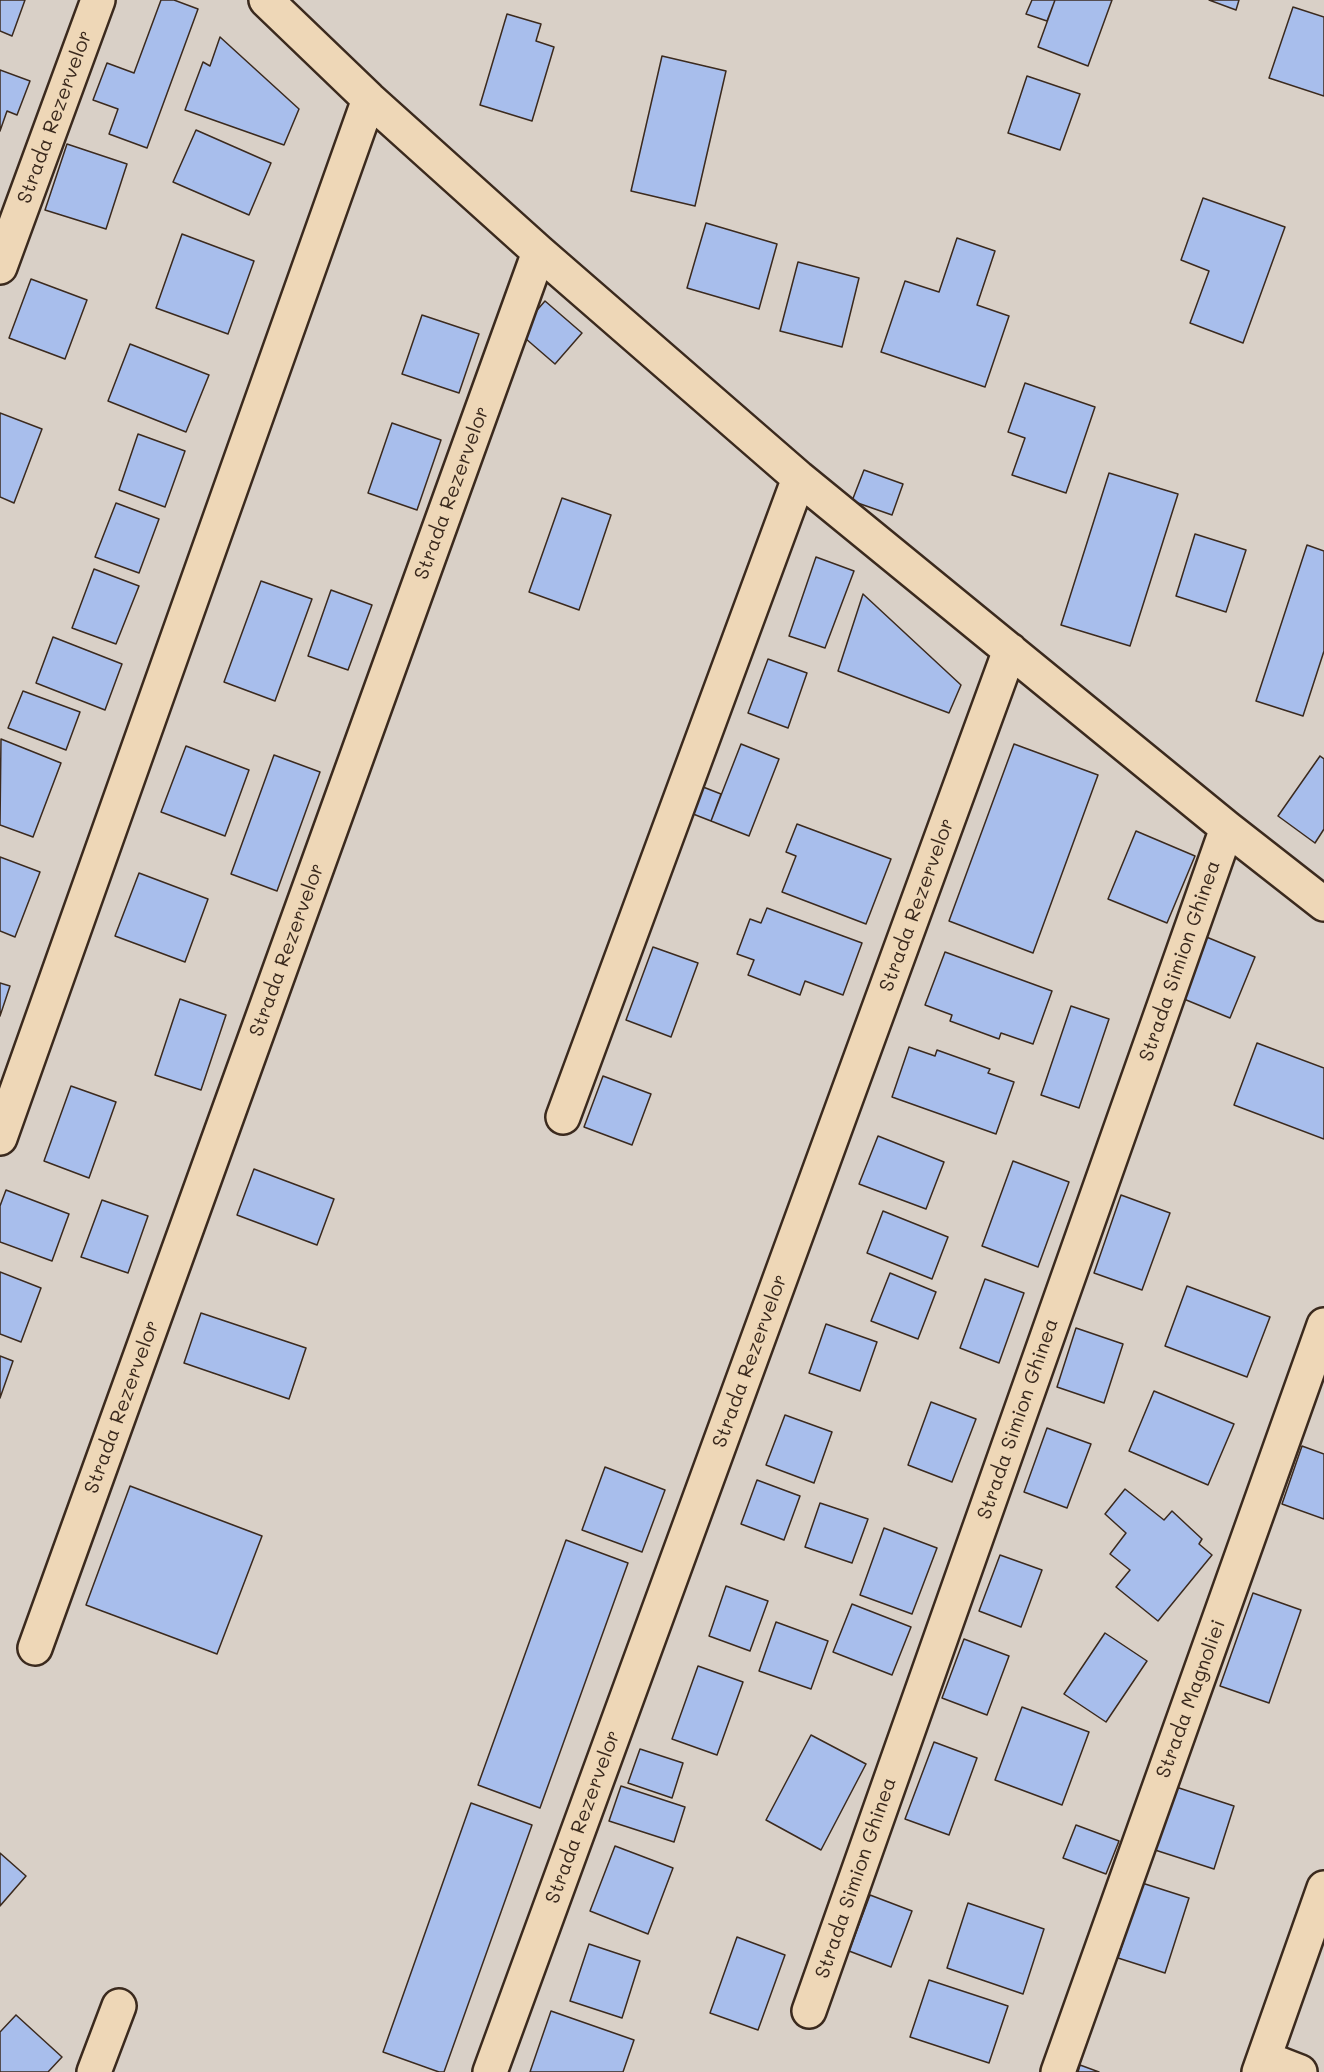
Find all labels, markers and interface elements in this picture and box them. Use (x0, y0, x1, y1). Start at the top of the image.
street label: Strada Rezervelor (12, 27, 98, 207)
street label: Strada Rezervelor (409, 403, 495, 583)
street label: Strada Rezervelor (874, 815, 960, 995)
street label: Strada Simion Ghinea (1134, 857, 1226, 1065)
street label: Strada Rezervelor (244, 860, 330, 1040)
street label: Strada Rezervelor (707, 1271, 793, 1451)
street label: Strada Simion Ghinea (972, 1315, 1064, 1523)
street label: Strada Rezervelor (79, 1317, 165, 1497)
street label: Strada Magnoliei (1151, 1617, 1231, 1781)
street label: Strada Rezervelor (540, 1727, 626, 1907)
street label: Strada Simion Ghinea (810, 1774, 902, 1982)

